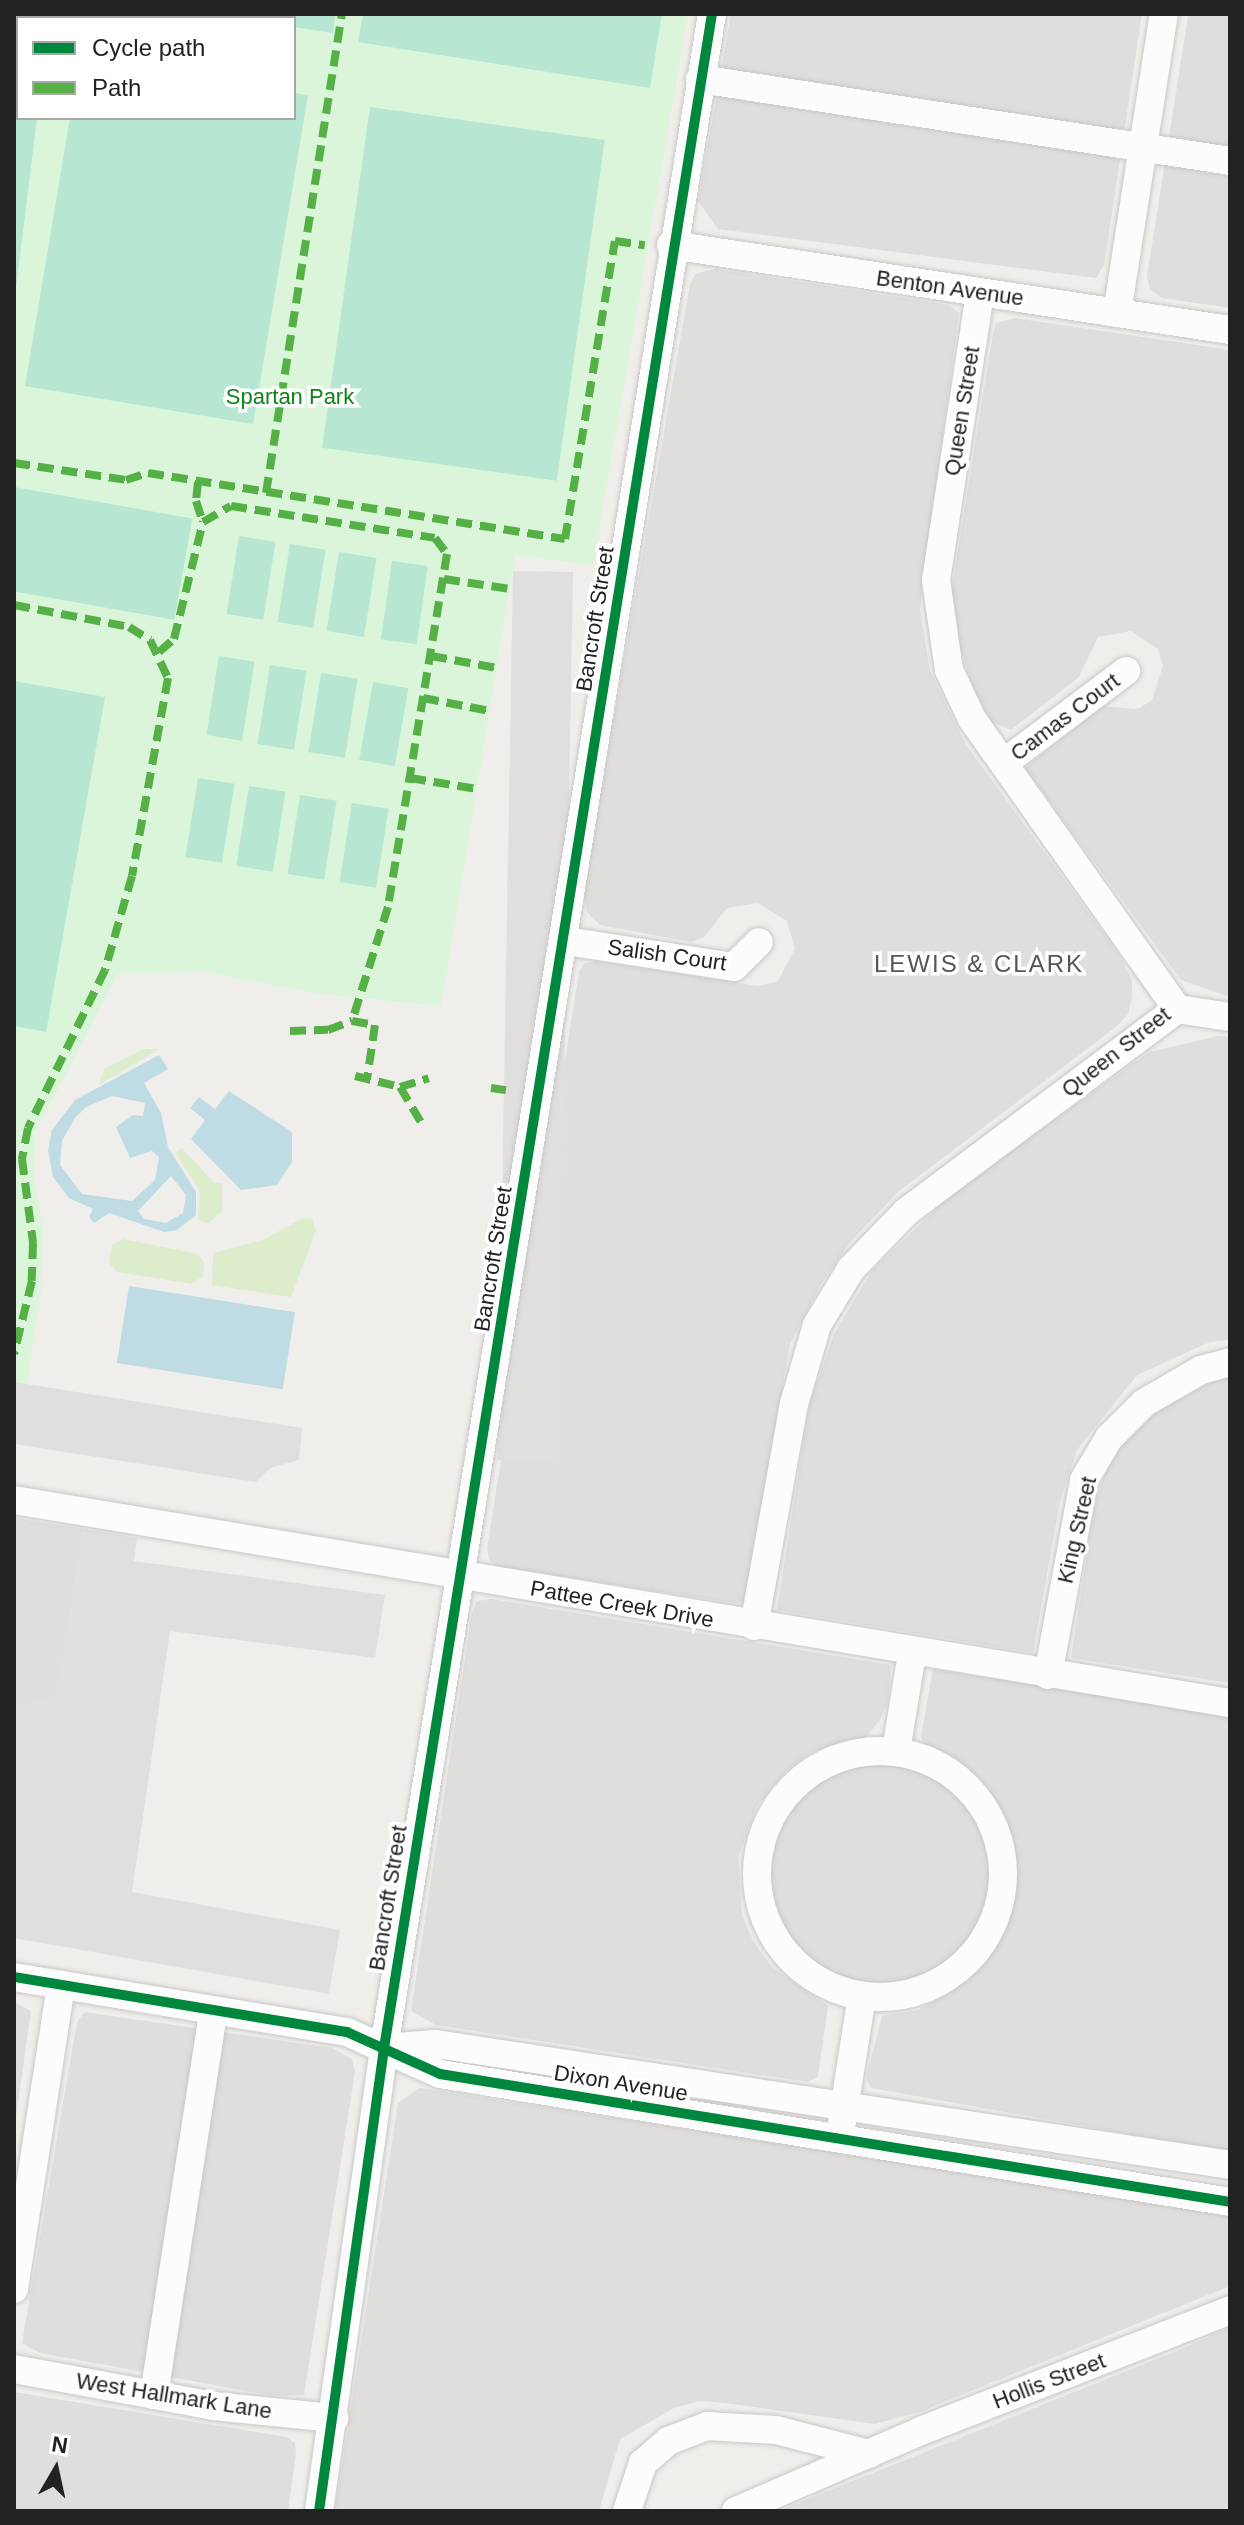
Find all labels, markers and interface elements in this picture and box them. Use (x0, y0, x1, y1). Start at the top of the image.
legend (16, 16, 296, 120)
text: Cycle path (92, 34, 205, 61)
text: Path (92, 74, 141, 101)
street label: Benton Avenue (874, 264, 1026, 312)
street label: Queen Street (939, 344, 985, 478)
park label: Spartan Park (226, 384, 354, 410)
street label: Bancroft Street (570, 544, 620, 694)
street label: Camas Court (1005, 667, 1125, 767)
street label: Salish Court (606, 934, 728, 976)
district label: LEWIS & CLARK (874, 950, 1084, 978)
street label: Queen Street (1056, 1001, 1176, 1103)
street label: Bancroft Street (468, 1184, 518, 1334)
street label: King Street (1052, 1474, 1102, 1586)
street label: Pattee Creek Drive (528, 1575, 716, 1633)
street label: Bancroft Street (363, 1823, 413, 1973)
street label: Dixon Avenue (551, 2059, 691, 2107)
street label: Hollis Street (989, 2347, 1109, 2415)
street label: West Hallmark Lane (74, 2368, 274, 2424)
north arrow (16, 2429, 96, 2509)
text: N (50, 2431, 70, 2458)

